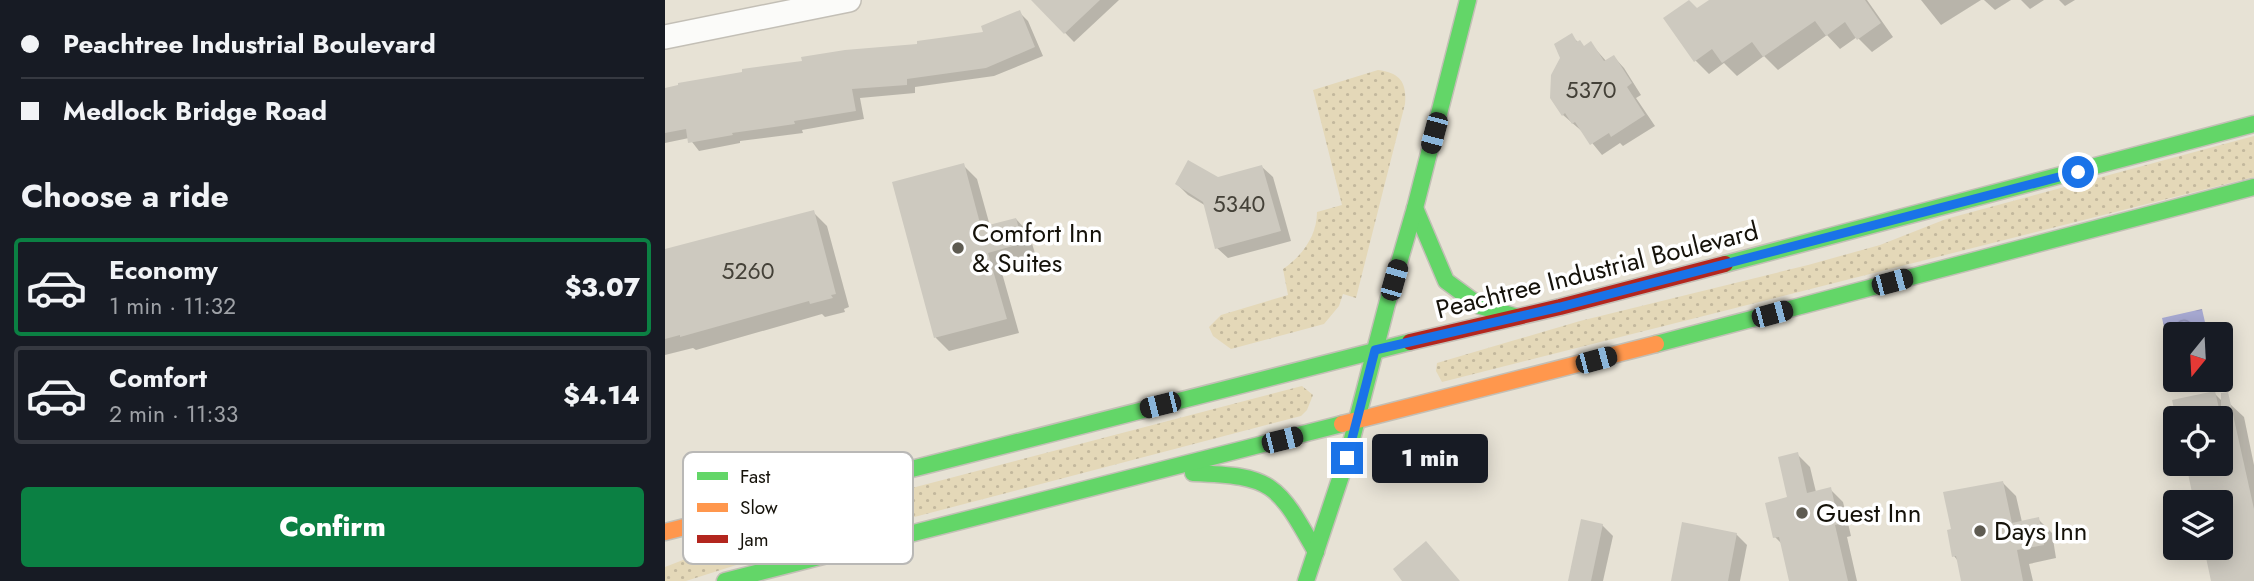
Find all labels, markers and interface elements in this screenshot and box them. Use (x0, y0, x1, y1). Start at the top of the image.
text: Peachtree Industrial Boulevard (63, 25, 436, 63)
house number: 5370 (1565, 73, 1617, 107)
text: Medlock Bridge Road (63, 92, 327, 130)
car (1419, 110, 1450, 156)
route start (2062, 156, 2094, 188)
text: Choose a ride (21, 173, 229, 219)
house number: 5340 (1213, 187, 1265, 221)
street label: Peachtree Industrial Boulevard (1432, 212, 1762, 328)
place label: Comfort Inn & Suites (972, 214, 1103, 282)
marker: Comfort Inn & Suites (950, 240, 966, 256)
text: Economy (109, 251, 218, 289)
house number: 5260 (721, 254, 775, 288)
icon: car (25, 256, 88, 319)
car (1379, 257, 1410, 303)
car (1869, 266, 1916, 298)
text: $3.07 (565, 268, 640, 306)
text: 1 min · 11:32 (109, 289, 236, 323)
car (1749, 298, 1796, 330)
north arrow (2163, 322, 2233, 392)
map controls (2163, 322, 2233, 560)
car (1573, 344, 1620, 376)
text: Comfort (109, 359, 207, 397)
icon: car (25, 364, 88, 427)
text: $4.14 (563, 376, 640, 414)
car (1138, 390, 1183, 420)
text: 2 min · 11:33 (109, 397, 238, 431)
button: locate (2163, 406, 2233, 476)
car (1260, 425, 1305, 455)
callout: 1 min (1371, 434, 1487, 482)
text: 1 min (1401, 441, 1459, 475)
route end (1331, 442, 1363, 474)
legend (683, 452, 913, 564)
text: Fast (740, 463, 771, 490)
button: Confirm (21, 487, 644, 567)
button: layers (2163, 490, 2233, 560)
text: Slow (740, 494, 778, 521)
place label: Guest Inn (1816, 494, 1921, 532)
marker: Guest Inn (1794, 505, 1810, 521)
place label: Days Inn (1994, 512, 2087, 550)
marker: Days Inn (1972, 523, 1988, 539)
text: Jam (737, 526, 769, 553)

